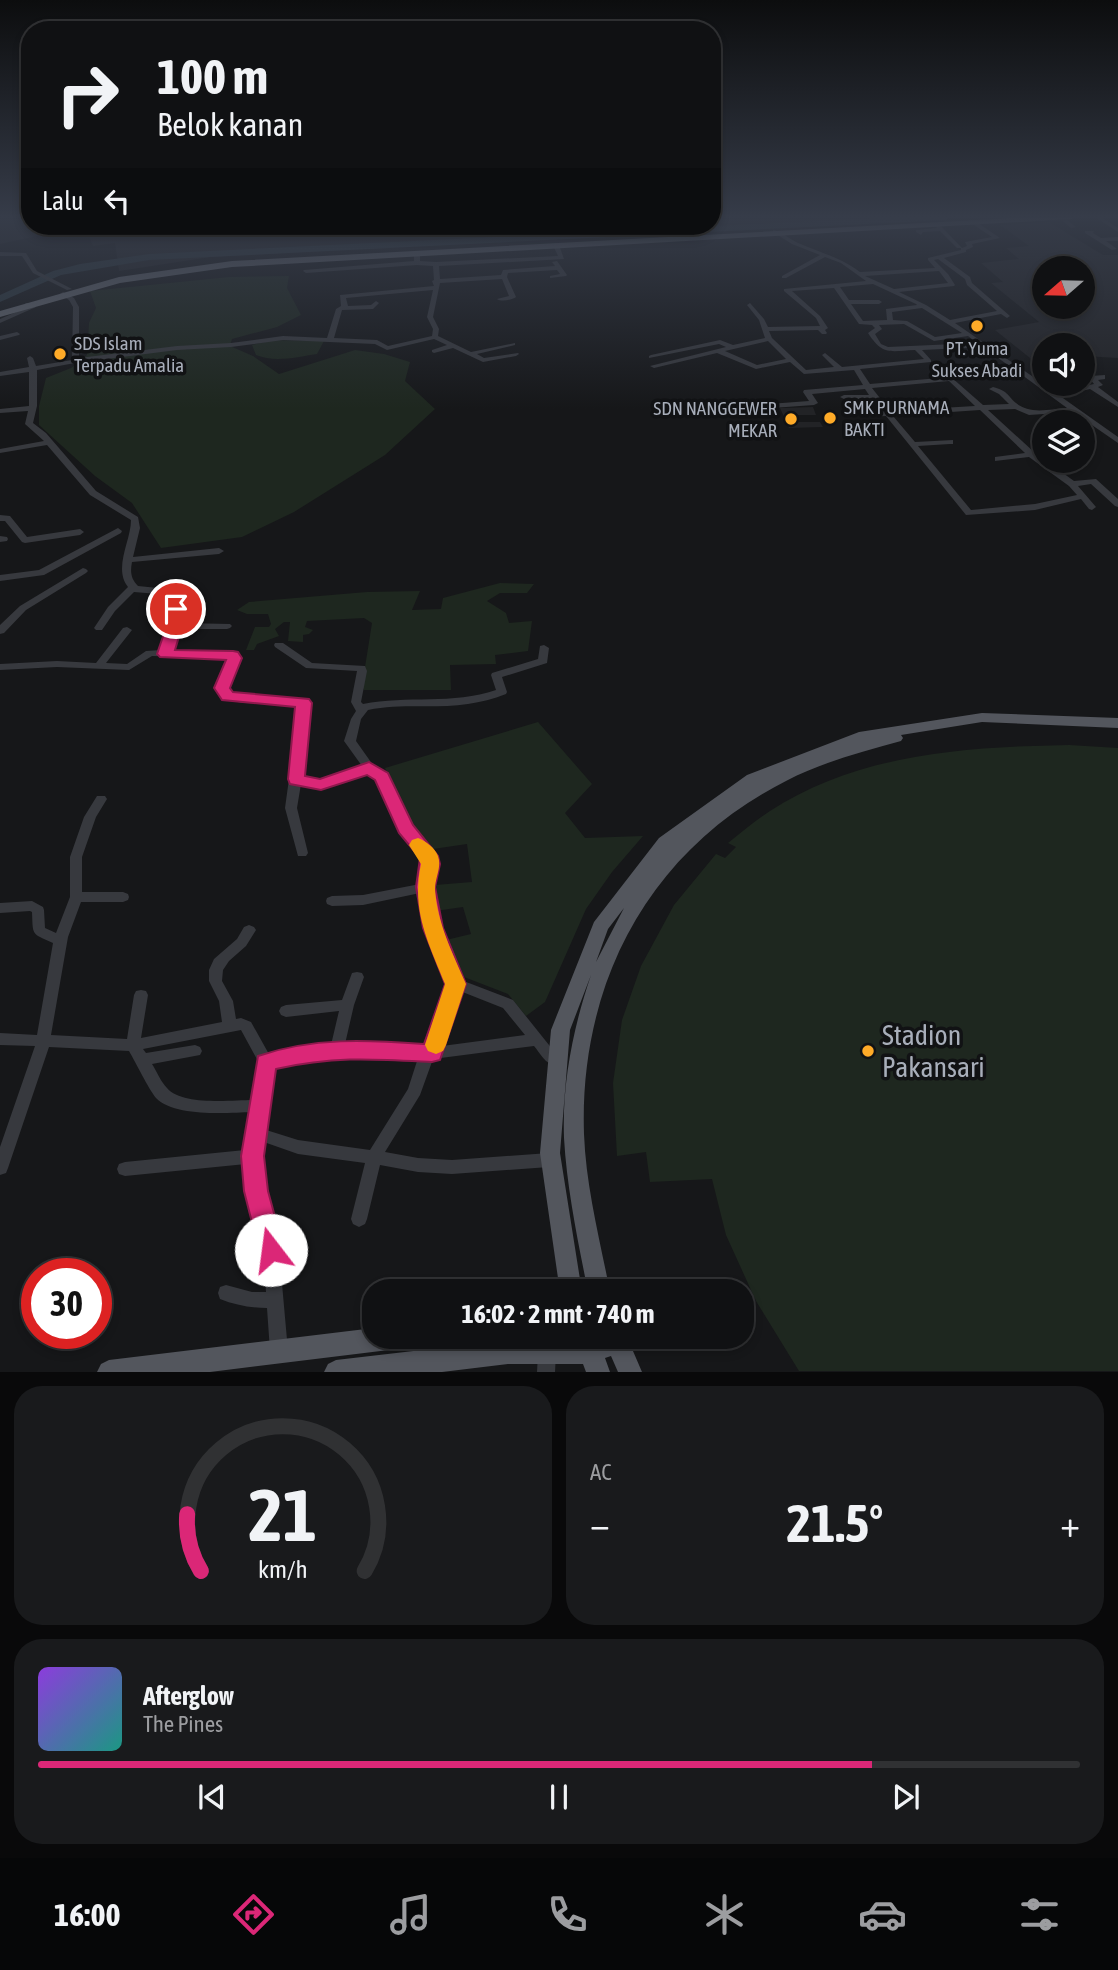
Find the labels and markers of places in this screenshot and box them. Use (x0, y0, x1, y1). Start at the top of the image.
marker: PT. Yuma Sukses Abadi (969, 318, 985, 334)
place label: SDS Islam Terpadu Amalia (74, 332, 184, 376)
place label: PT. Yuma Sukses Abadi (932, 337, 1022, 381)
marker: SDS Islam Terpadu Amalia (52, 346, 68, 362)
place label: SMK PURNAMA BAKTI (844, 396, 950, 440)
place label: SDN NANGGEWER MEKAR (653, 397, 777, 441)
marker: SMK PURNAMA BAKTI (822, 410, 838, 426)
marker: SDN NANGGEWER MEKAR (783, 411, 799, 427)
pin (146, 579, 206, 639)
place label: Stadion Pakansari (882, 1019, 985, 1083)
marker: Stadion Pakansari (860, 1043, 876, 1059)

